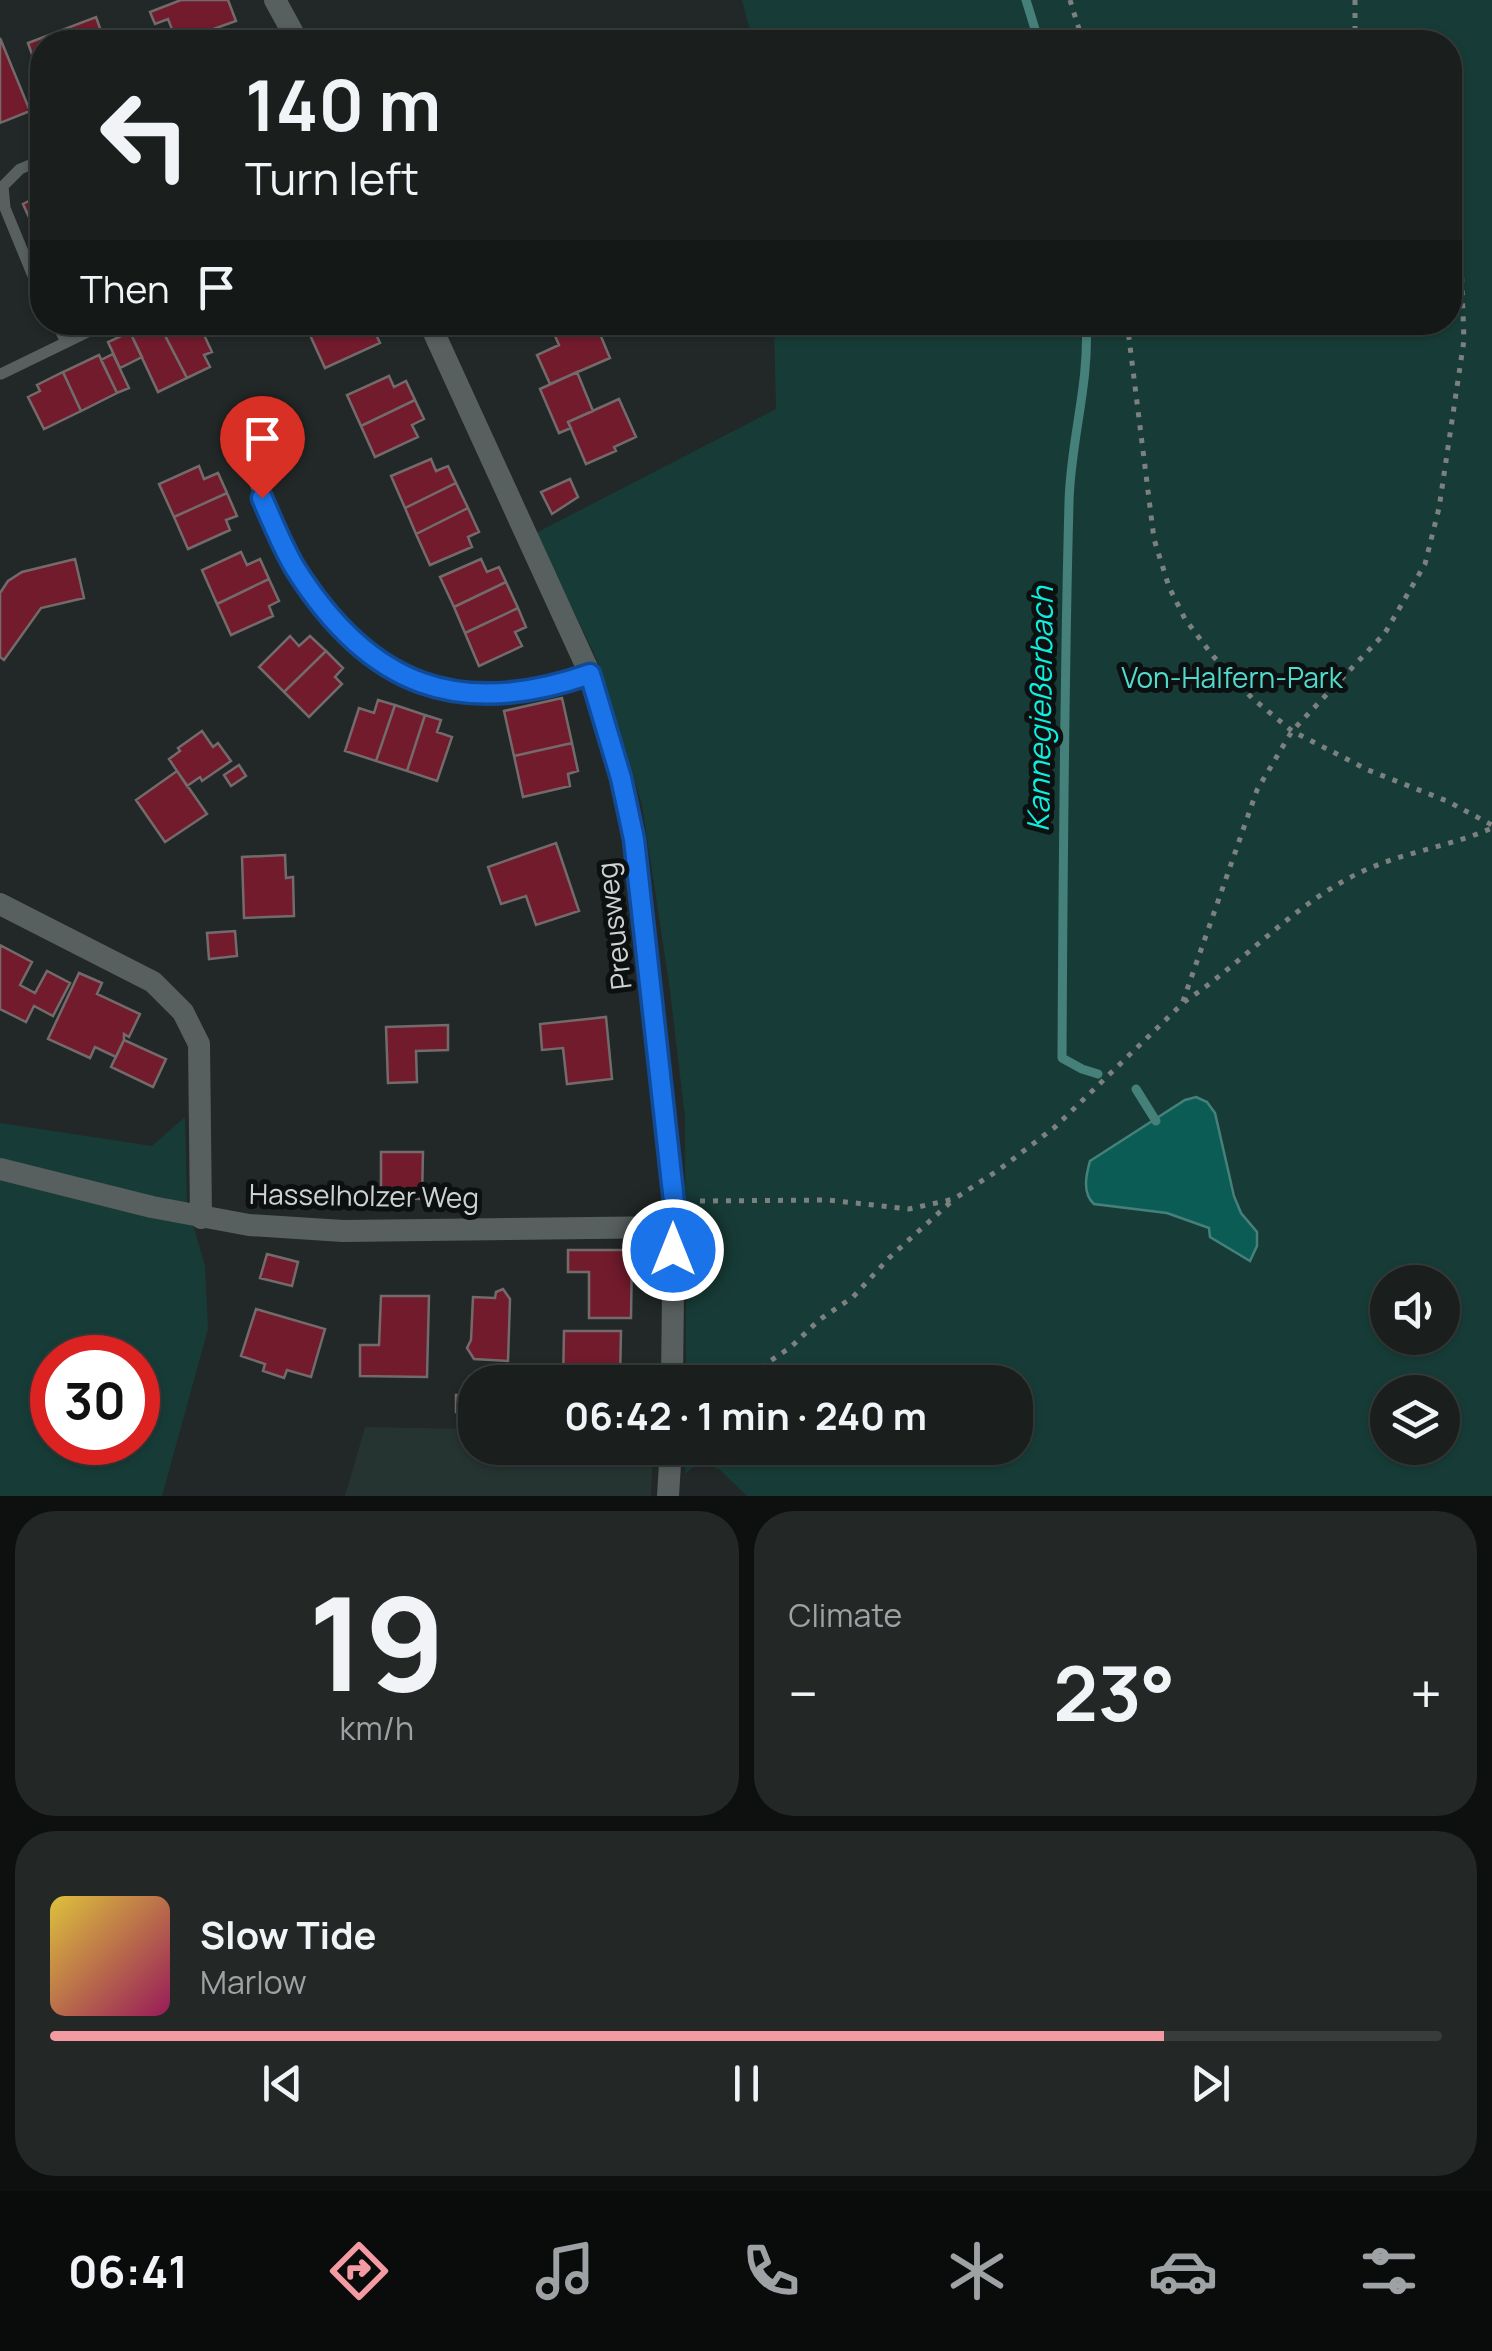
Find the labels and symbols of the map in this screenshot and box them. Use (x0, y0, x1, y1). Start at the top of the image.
pin (220, 396, 305, 499)
water label: Kannegießerbach (1017, 585, 1062, 832)
park label: Von-Halfern-Park (1121, 658, 1344, 696)
street label: Preusweg (586, 860, 640, 992)
street label: Hasselholzer Weg (249, 1174, 479, 1216)
position arrow (621, 1198, 725, 1302)
speed limit sign: 30 (30, 1335, 160, 1465)

